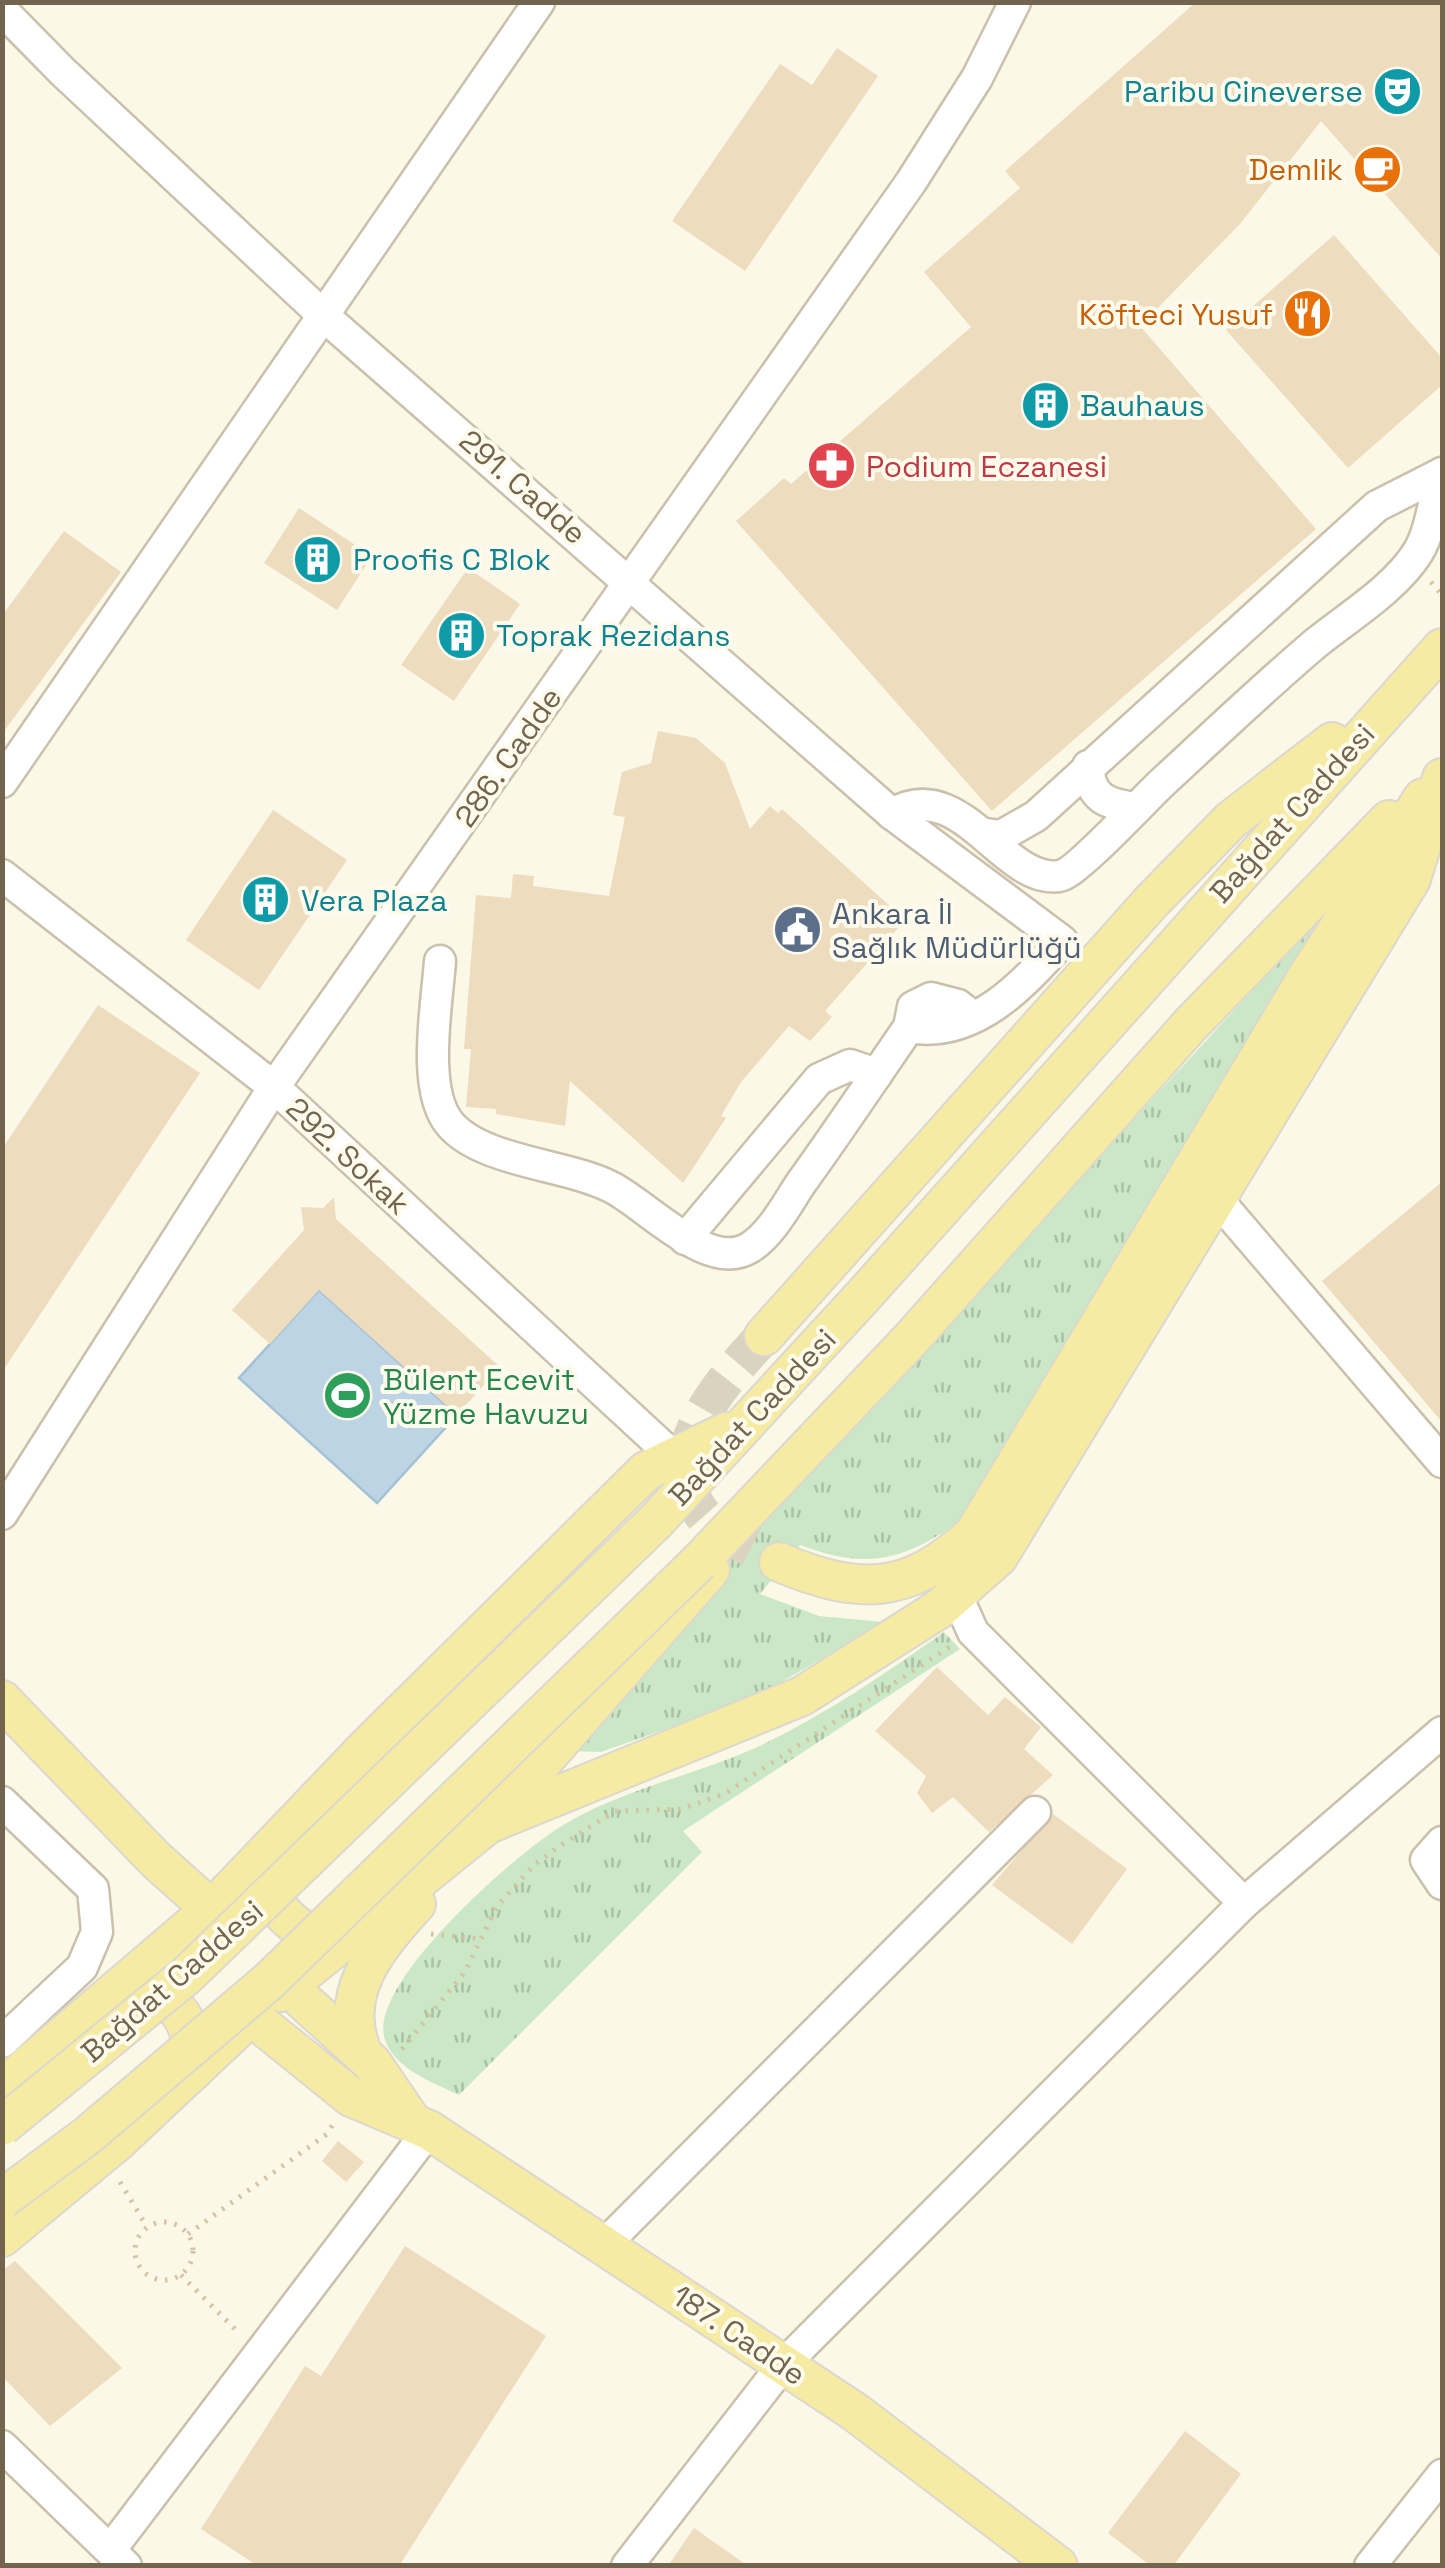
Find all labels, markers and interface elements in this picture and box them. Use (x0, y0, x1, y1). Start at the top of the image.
theatre icon: Paribu Cineverse (1372, 65, 1424, 117)
place label: Paribu Cineverse (1124, 72, 1363, 111)
cafe icon: Demlik (1352, 143, 1404, 195)
place label: Demlik (1249, 150, 1343, 189)
restaurant icon: Köfteci Yusuf (1282, 288, 1334, 340)
place label: Köfteci Yusuf (1079, 295, 1273, 334)
building icon: Bauhaus (1019, 379, 1071, 431)
place label: Bauhaus (1080, 386, 1205, 425)
street label: 291. Cadde (451, 421, 595, 553)
pharmacy icon: Podium Eczanesi (805, 440, 857, 492)
place label: Podium Eczanesi (866, 447, 1107, 486)
building icon: Proofis C Blok (292, 533, 344, 585)
place label: Proofis C Blok (353, 540, 551, 579)
building icon: Toprak Rezidans (435, 609, 487, 661)
place label: Toprak Rezidans (496, 616, 730, 655)
street label: 286. Cadde (446, 679, 570, 835)
street label: Bağdat Caddesi (1201, 715, 1383, 911)
building icon: Vera Plaza (240, 874, 292, 926)
place label: Vera Plaza (301, 881, 447, 920)
place label: Ankara İl Sağlık Müdürlüğü (832, 894, 1082, 967)
public building icon: Ankara İl Sağlık Müdürlüğü (771, 904, 823, 956)
street label: 292. Sokak (278, 1089, 418, 1223)
street label: Bağdat Caddesi (660, 1320, 844, 1514)
place label: Bülent Ecevit Yüzme Havuzu (383, 1360, 589, 1433)
sports icon: Bülent Ecevit Yüzme Havuzu (322, 1370, 374, 1422)
street label: Bağdat Caddesi (73, 1891, 271, 2071)
street label: 187. Cadde (665, 2276, 813, 2394)

